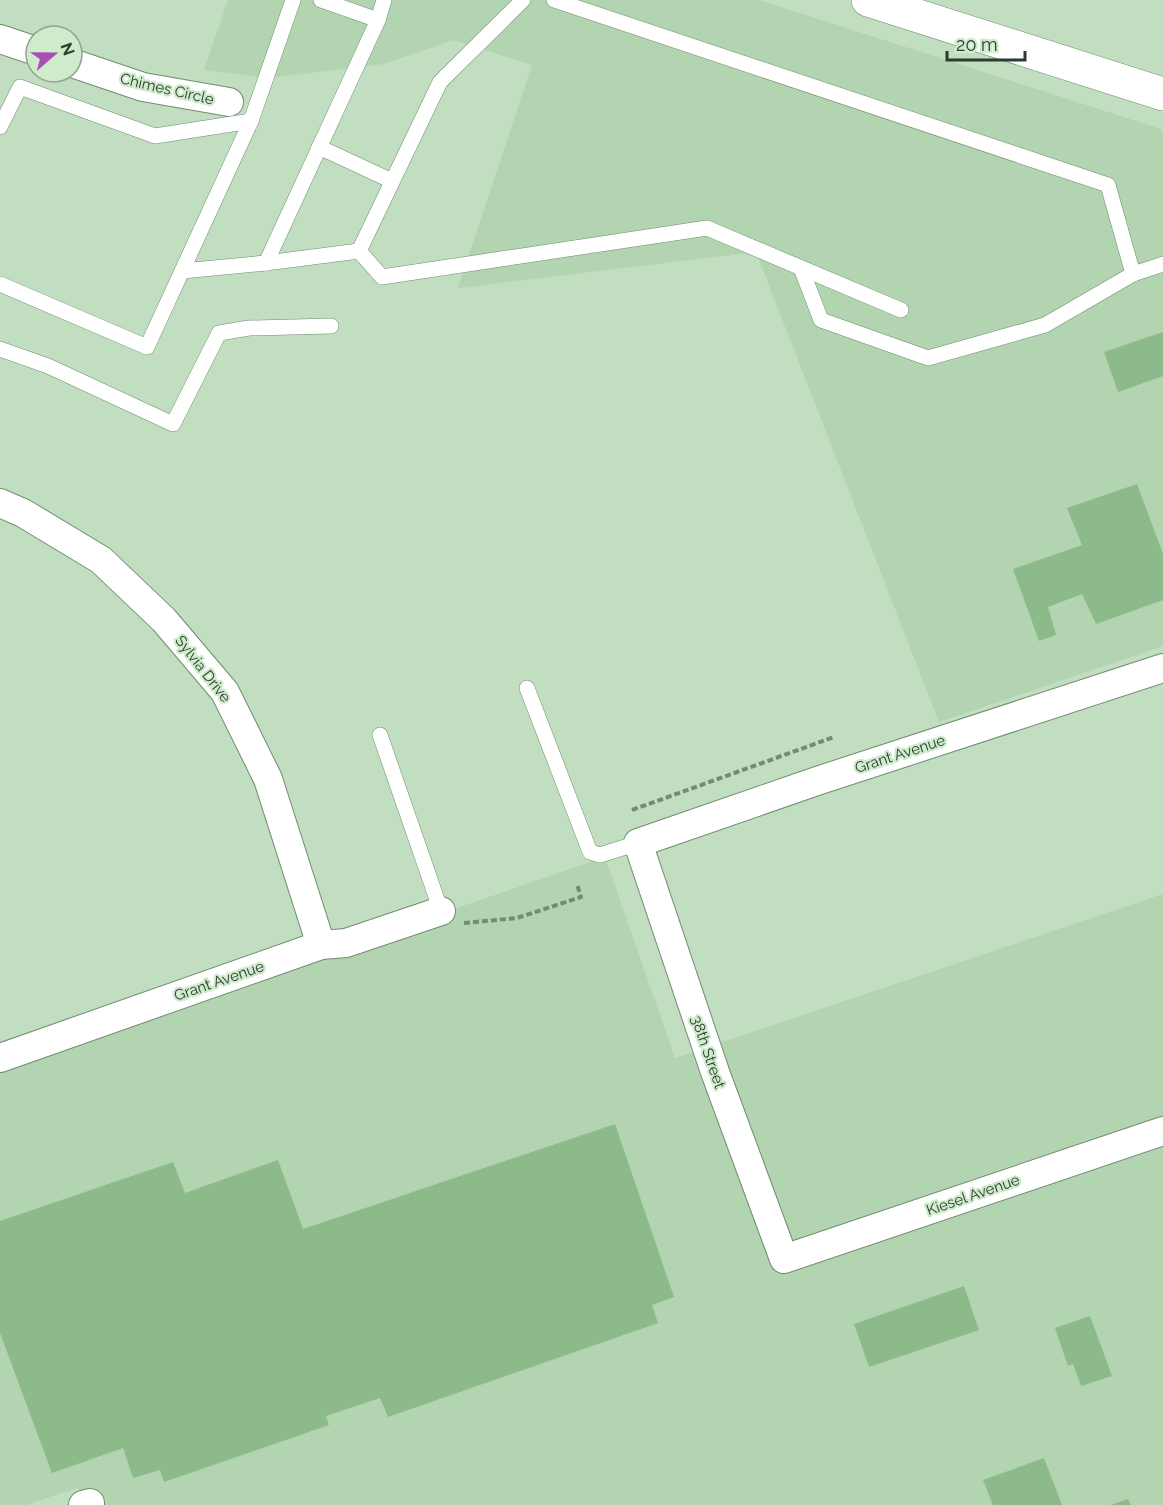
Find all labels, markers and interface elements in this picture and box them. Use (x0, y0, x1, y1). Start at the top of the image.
north arrow (24, 24, 84, 84)
scale bar (947, 24, 1025, 62)
text: 20 m (956, 34, 998, 55)
text: N (57, 40, 79, 58)
street label: Chimes Circle (118, 69, 216, 109)
street label: Sylvia Drive (171, 632, 235, 706)
street label: Grant Avenue (853, 731, 948, 777)
street label: Grant Avenue (172, 957, 266, 1005)
street label: 38th Street (687, 1013, 729, 1091)
street label: Kiesel Avenue (924, 1171, 1022, 1219)

